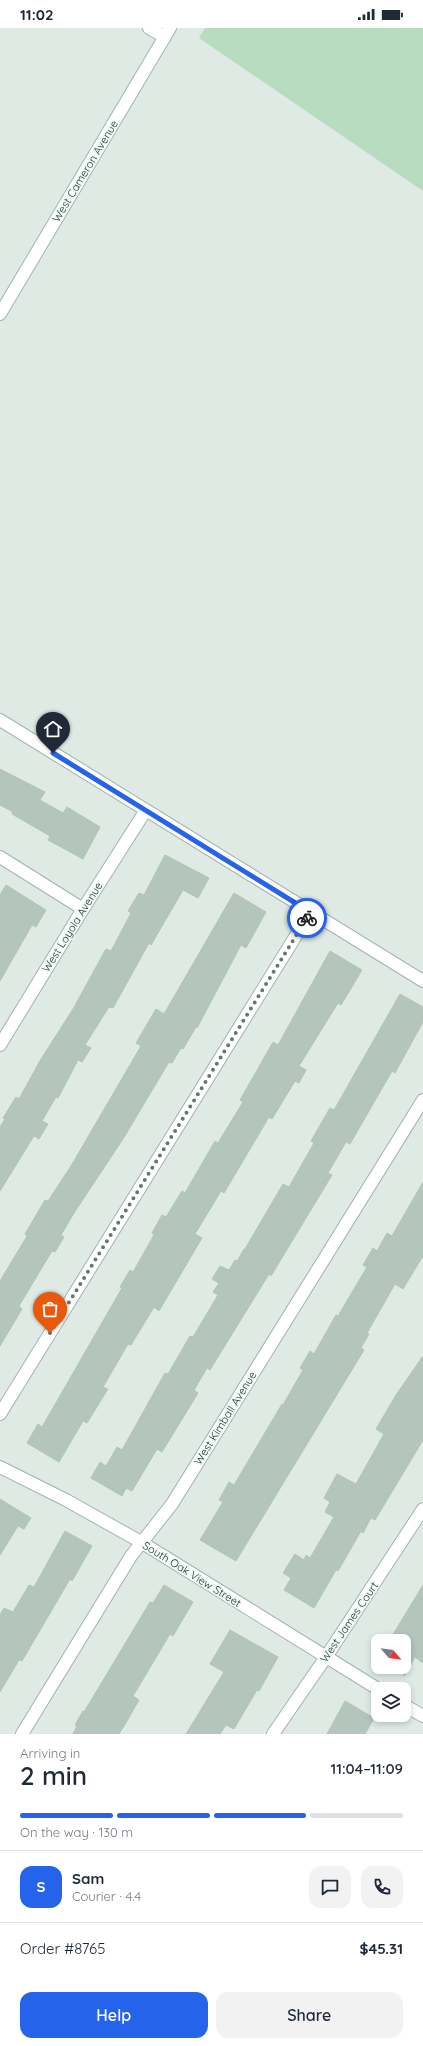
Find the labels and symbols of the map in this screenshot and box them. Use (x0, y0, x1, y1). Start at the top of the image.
street label: West Cameron Avenue (49, 118, 121, 224)
pin (36, 712, 70, 753)
street label: West Loyola Avenue (39, 879, 105, 975)
courier (287, 898, 327, 938)
pin (33, 1292, 67, 1333)
street label: West Kimball Avenue (191, 1369, 259, 1467)
street label: South Oak View Street (140, 1538, 244, 1610)
street label: West James Court (317, 1579, 381, 1665)
north arrow (371, 1634, 411, 1674)

